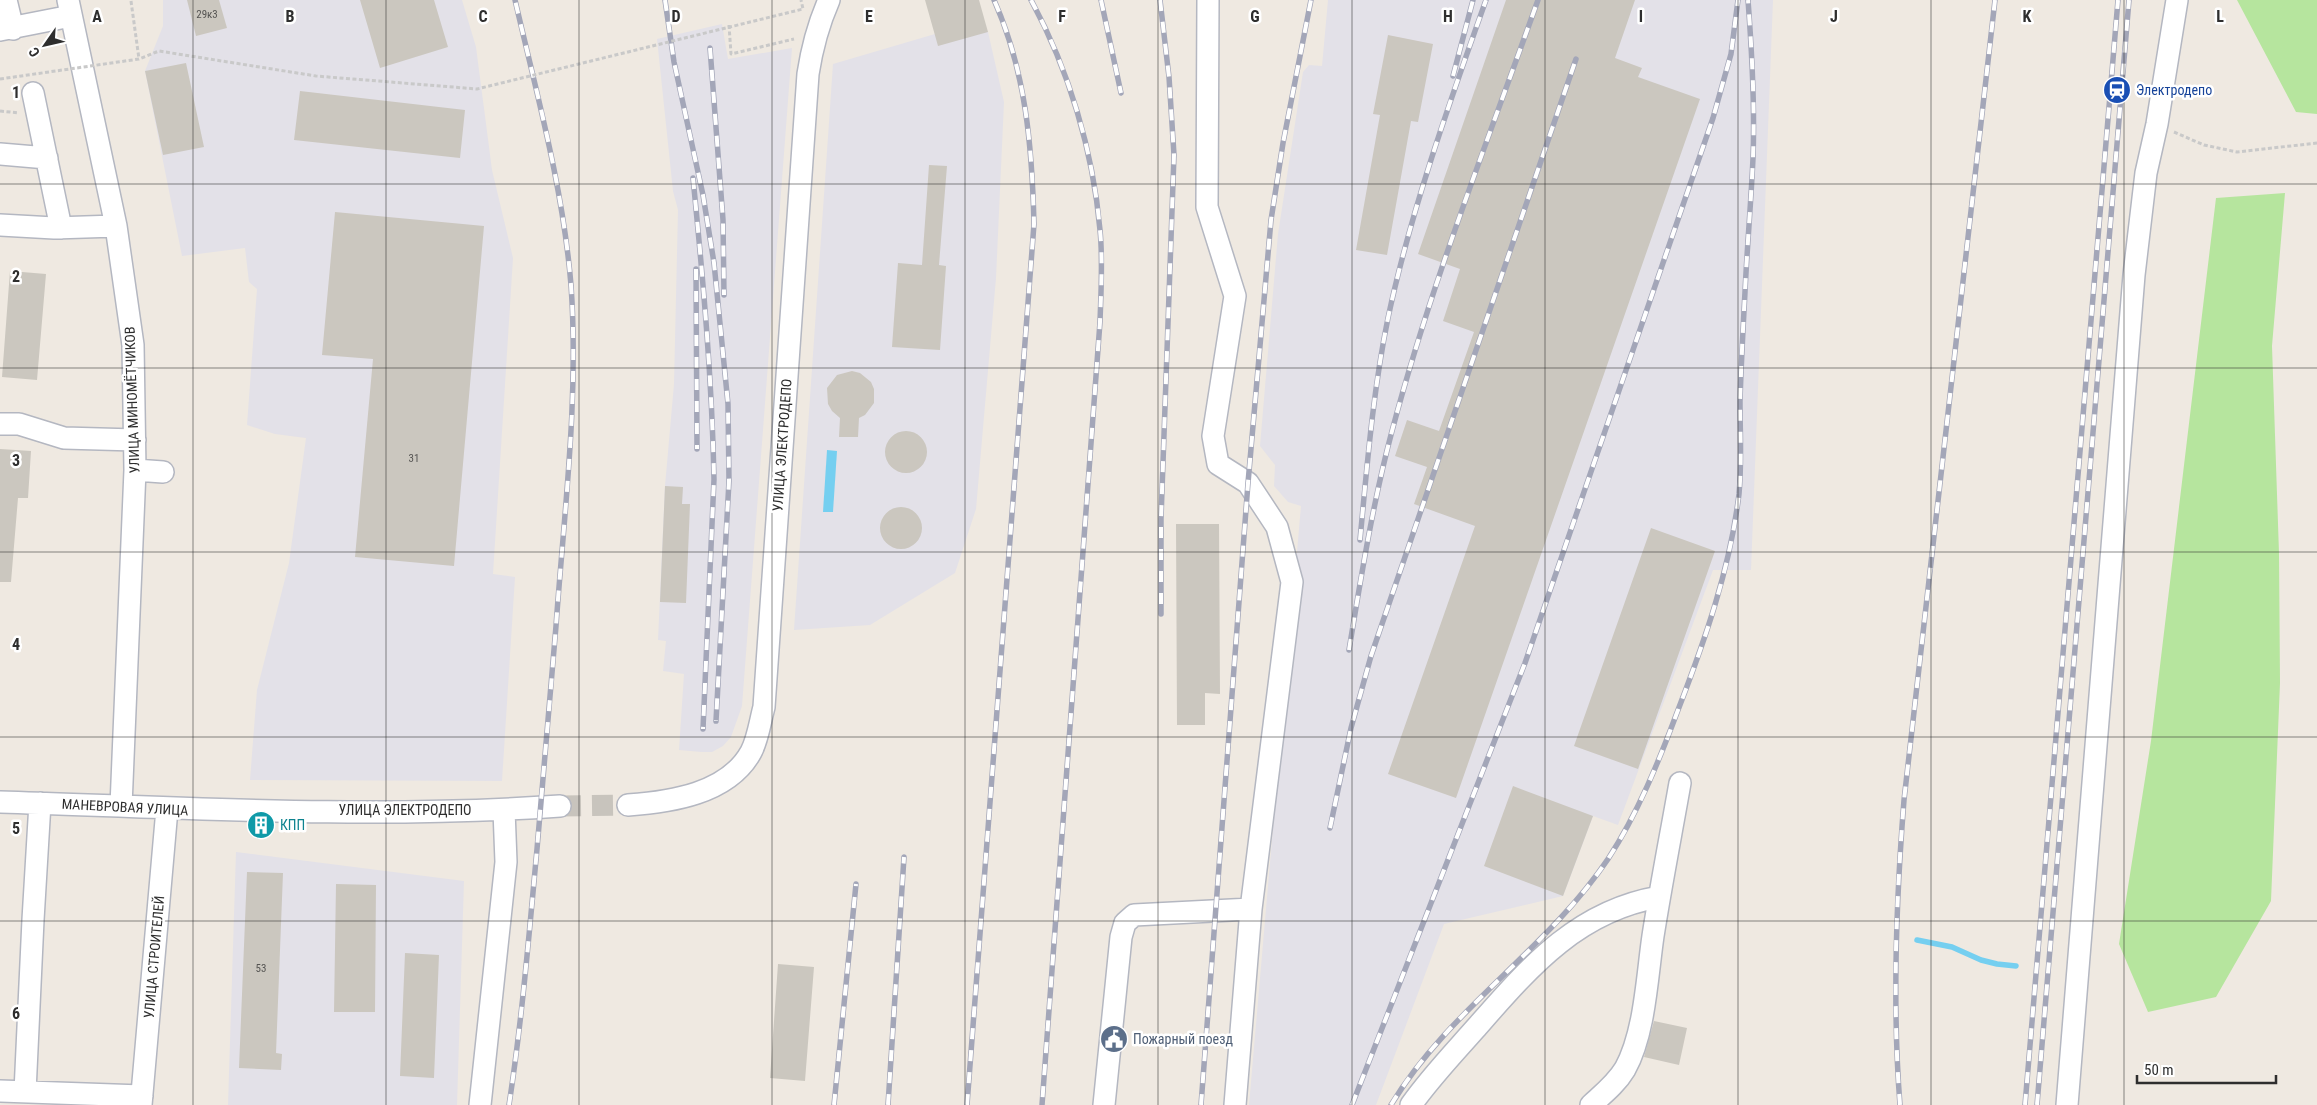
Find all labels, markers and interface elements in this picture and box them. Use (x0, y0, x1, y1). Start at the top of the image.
text: A (92, 7, 102, 26)
text: B (286, 7, 295, 26)
text: C (478, 7, 488, 26)
text: D (671, 7, 681, 26)
text: E (865, 7, 873, 26)
text: F (1058, 7, 1066, 26)
text: G (1250, 7, 1260, 26)
text: H (1443, 7, 1453, 26)
text: I (1639, 7, 1643, 26)
text: J (1830, 7, 1838, 26)
text: K (2023, 7, 2032, 26)
text: L (2216, 7, 2224, 26)
house number: 29к3 (196, 8, 218, 21)
north arrow (20, 20, 70, 70)
text: С (25, 44, 43, 60)
station icon: Электродепо (2102, 75, 2132, 105)
place label: Электродепо (2136, 82, 2212, 98)
text: 1 (12, 83, 20, 102)
text: 2 (12, 267, 20, 286)
street label: УЛИЦА МИНОМЁТЧИКОВ (121, 326, 143, 474)
street label: УЛИЦА ЭЛЕКТРОДЕПО (769, 378, 795, 512)
text: 3 (12, 451, 20, 470)
house number: 31 (409, 452, 419, 465)
text: 4 (12, 635, 20, 654)
street label: МАНЕВРОВАЯ УЛИЦА (61, 796, 189, 818)
street label: УЛИЦА ЭЛЕКТРОДЕПО (338, 802, 472, 818)
building icon: КПП (246, 810, 276, 840)
place label: КПП (280, 817, 305, 833)
text: 5 (12, 819, 20, 838)
street label: УЛИЦА СТРОИТЕЛЕЙ (141, 895, 167, 1019)
house number: 53 (256, 962, 266, 975)
text: 6 (12, 1004, 20, 1023)
public building icon: Пожарный поезд (1099, 1024, 1129, 1054)
place label: Пожарный поезд (1133, 1031, 1233, 1047)
scale bar (2137, 1052, 2276, 1084)
text: 50 m (2144, 1061, 2174, 1079)

